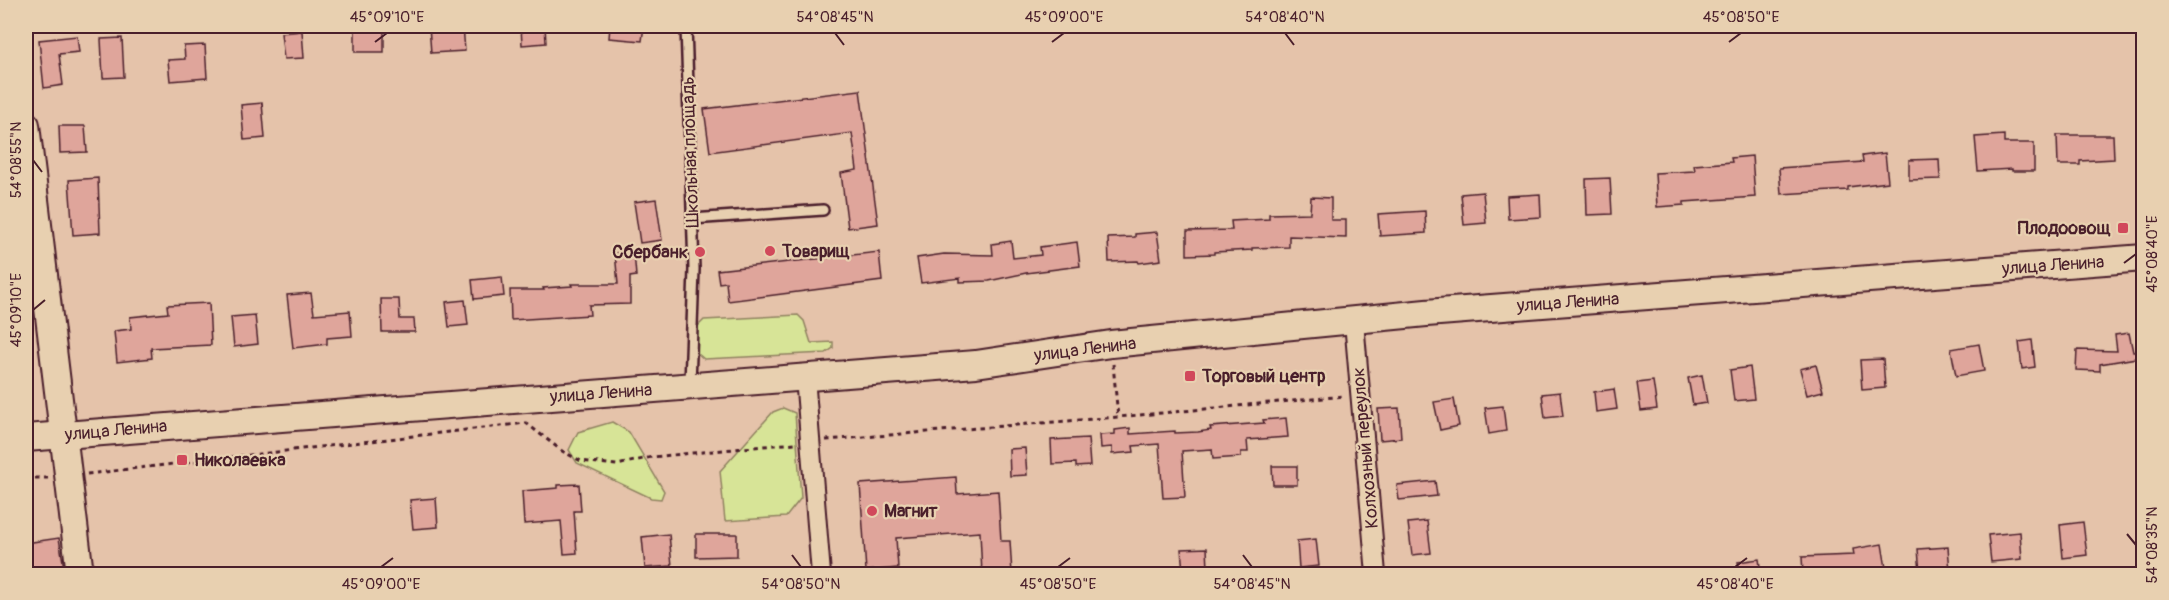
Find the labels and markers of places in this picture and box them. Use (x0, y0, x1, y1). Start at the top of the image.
place label: Плодоовощ (2018, 217, 2111, 240)
marker: Плодоовощ (2116, 221, 2130, 235)
place label: Товарищ (781, 240, 850, 263)
place label: Сбербанк (612, 241, 688, 264)
marker: Товарищ (763, 244, 777, 258)
marker: Сбербанк (693, 245, 707, 259)
place label: Торговый центр (1201, 365, 1326, 388)
marker: Торговый центр (1183, 369, 1197, 383)
place label: Николаевка (194, 449, 286, 472)
marker: Николаевка (175, 453, 189, 467)
place label: Магнит (884, 500, 938, 523)
marker: Магнит (865, 504, 879, 518)

